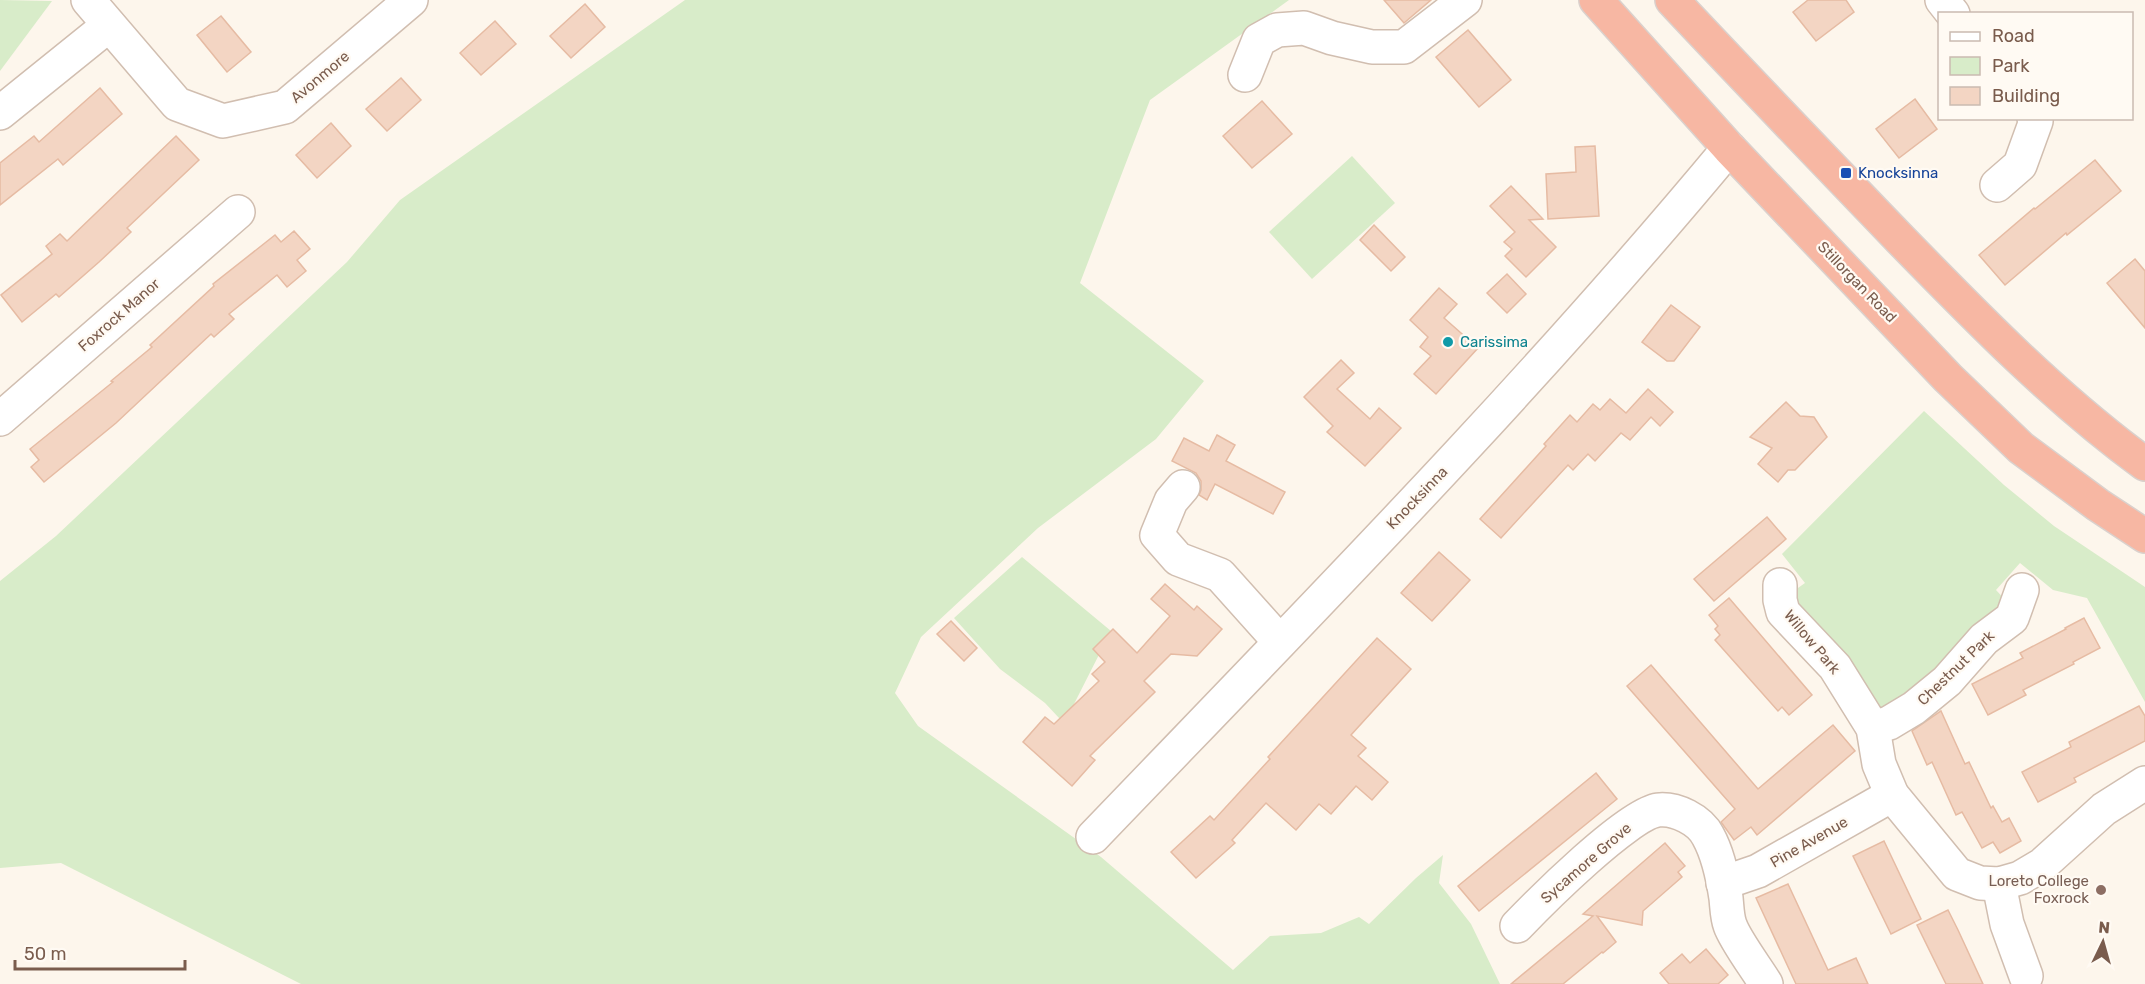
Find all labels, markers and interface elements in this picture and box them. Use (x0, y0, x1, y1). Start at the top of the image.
legend (1938, 12, 2133, 120)
text: Road (1992, 25, 2035, 47)
street label: Avonmore (287, 47, 353, 107)
text: Park (1992, 55, 2030, 77)
text: Building (1992, 85, 2060, 107)
place label: Knocksinna (1858, 164, 1938, 182)
marker: Knocksinna (1839, 166, 1853, 180)
street label: Stillorgan Road (1814, 238, 1900, 326)
street label: Foxrock Manor (74, 274, 164, 355)
place label: Carissima (1460, 333, 1528, 351)
marker: Carissima (1441, 335, 1455, 349)
street label: Knocksinna (1383, 463, 1451, 533)
street label: Willow Park (1780, 606, 1844, 678)
street label: Chestnut Park (1914, 627, 1998, 709)
street label: Pine Avenue (1767, 813, 1851, 871)
street label: Sycamore Grove (1537, 819, 1635, 907)
place label: Loreto College Foxrock (1988, 872, 2089, 907)
marker: Loreto College Foxrock (2094, 883, 2108, 897)
north arrow (2073, 912, 2133, 972)
text: N (2098, 918, 2111, 938)
scale bar (15, 933, 184, 971)
text: 50 m (24, 943, 67, 965)

